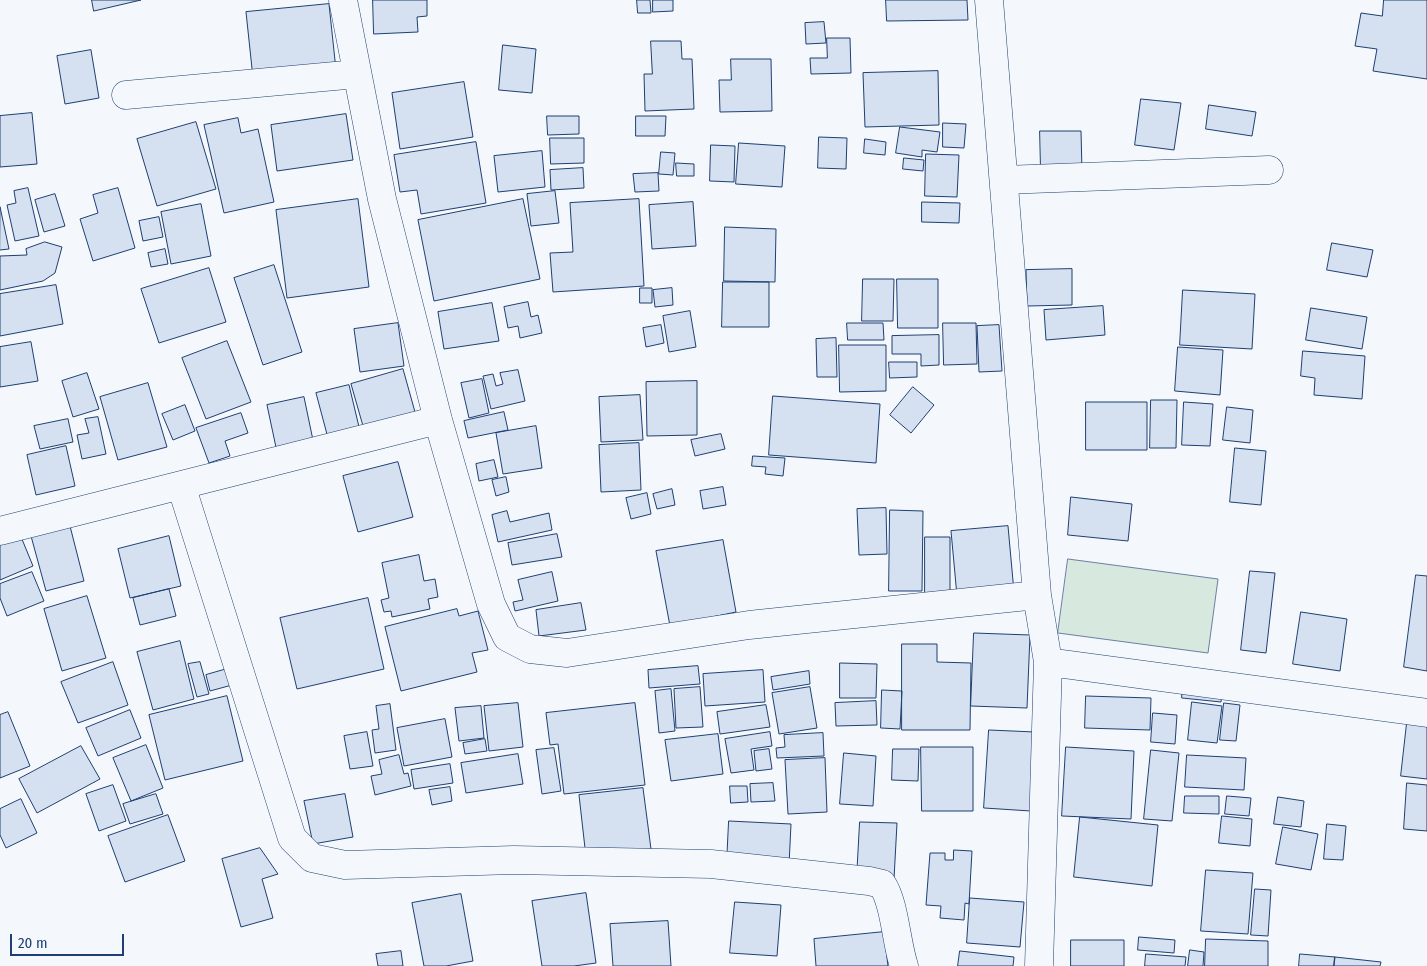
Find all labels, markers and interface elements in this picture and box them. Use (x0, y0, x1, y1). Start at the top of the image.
scale bar (12, 924, 126, 956)
text: 20 m (18, 934, 48, 952)

